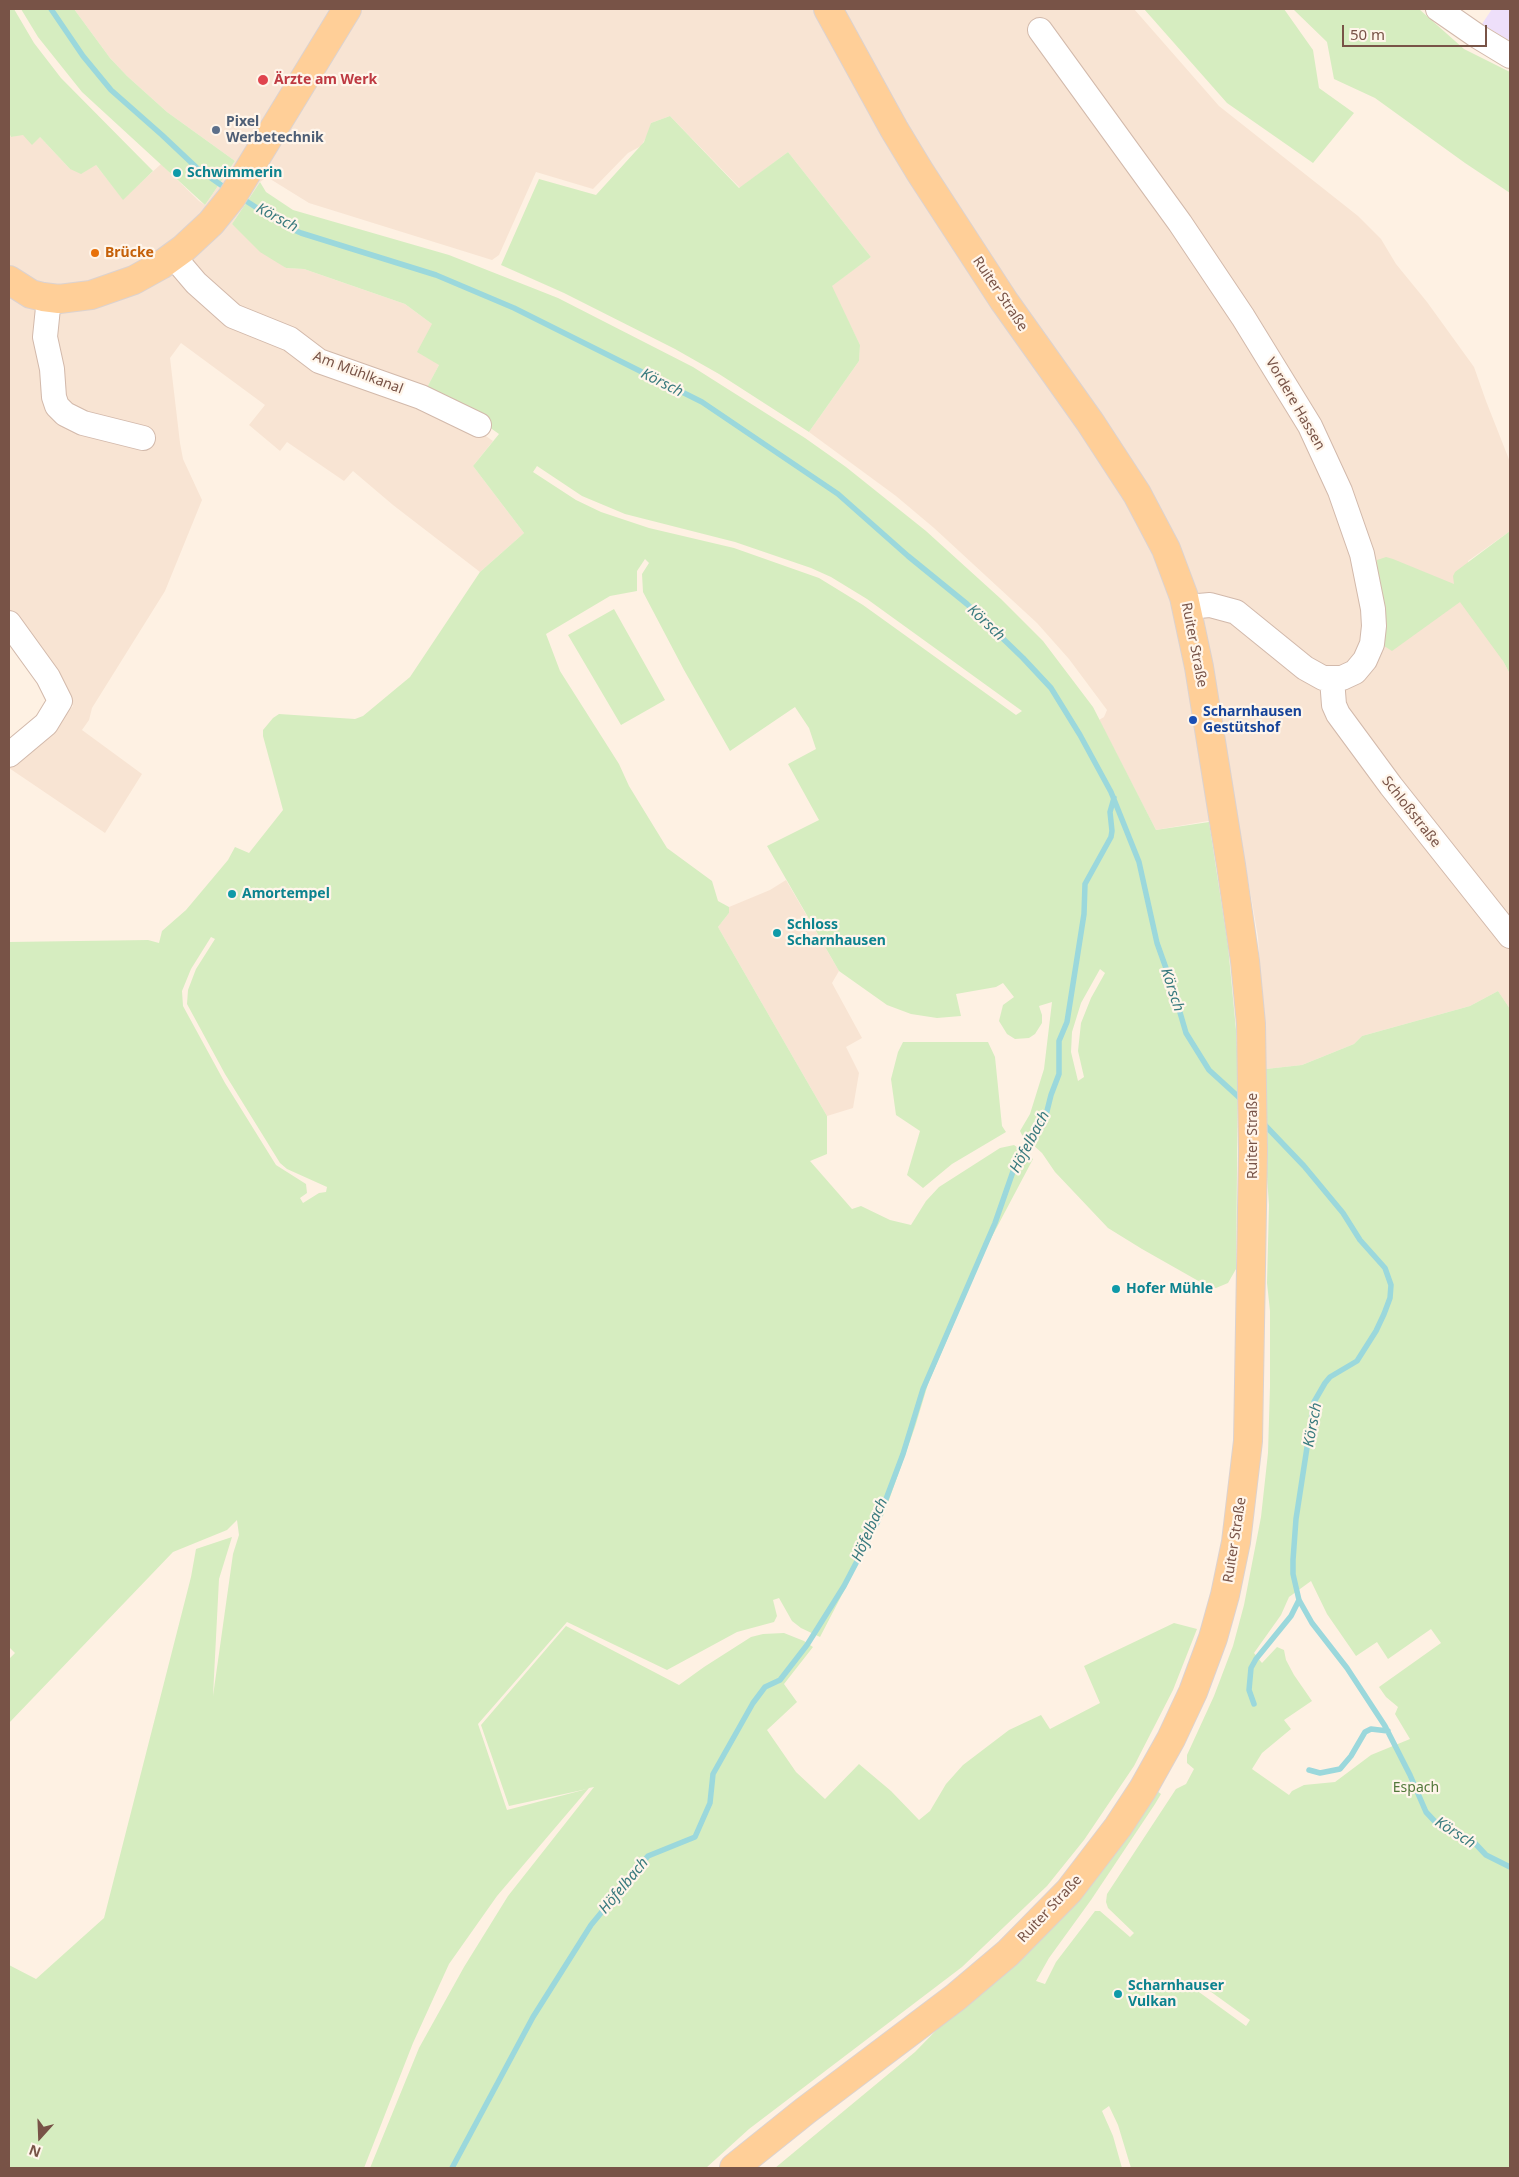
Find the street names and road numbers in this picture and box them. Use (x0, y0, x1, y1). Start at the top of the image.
street label: Ruiter Straße (969, 254, 1031, 334)
street label: Am Mühlkanal (311, 348, 405, 398)
street label: Vordere Hassen (1262, 355, 1328, 453)
street label: Ruiter Straße (1178, 601, 1210, 689)
street label: Schloßstraße (1378, 773, 1444, 851)
street label: Ruiter Straße (1245, 1093, 1261, 1179)
street label: Ruiter Straße (1220, 1496, 1250, 1584)
street label: Ruiter Straße (1014, 1872, 1086, 1946)

